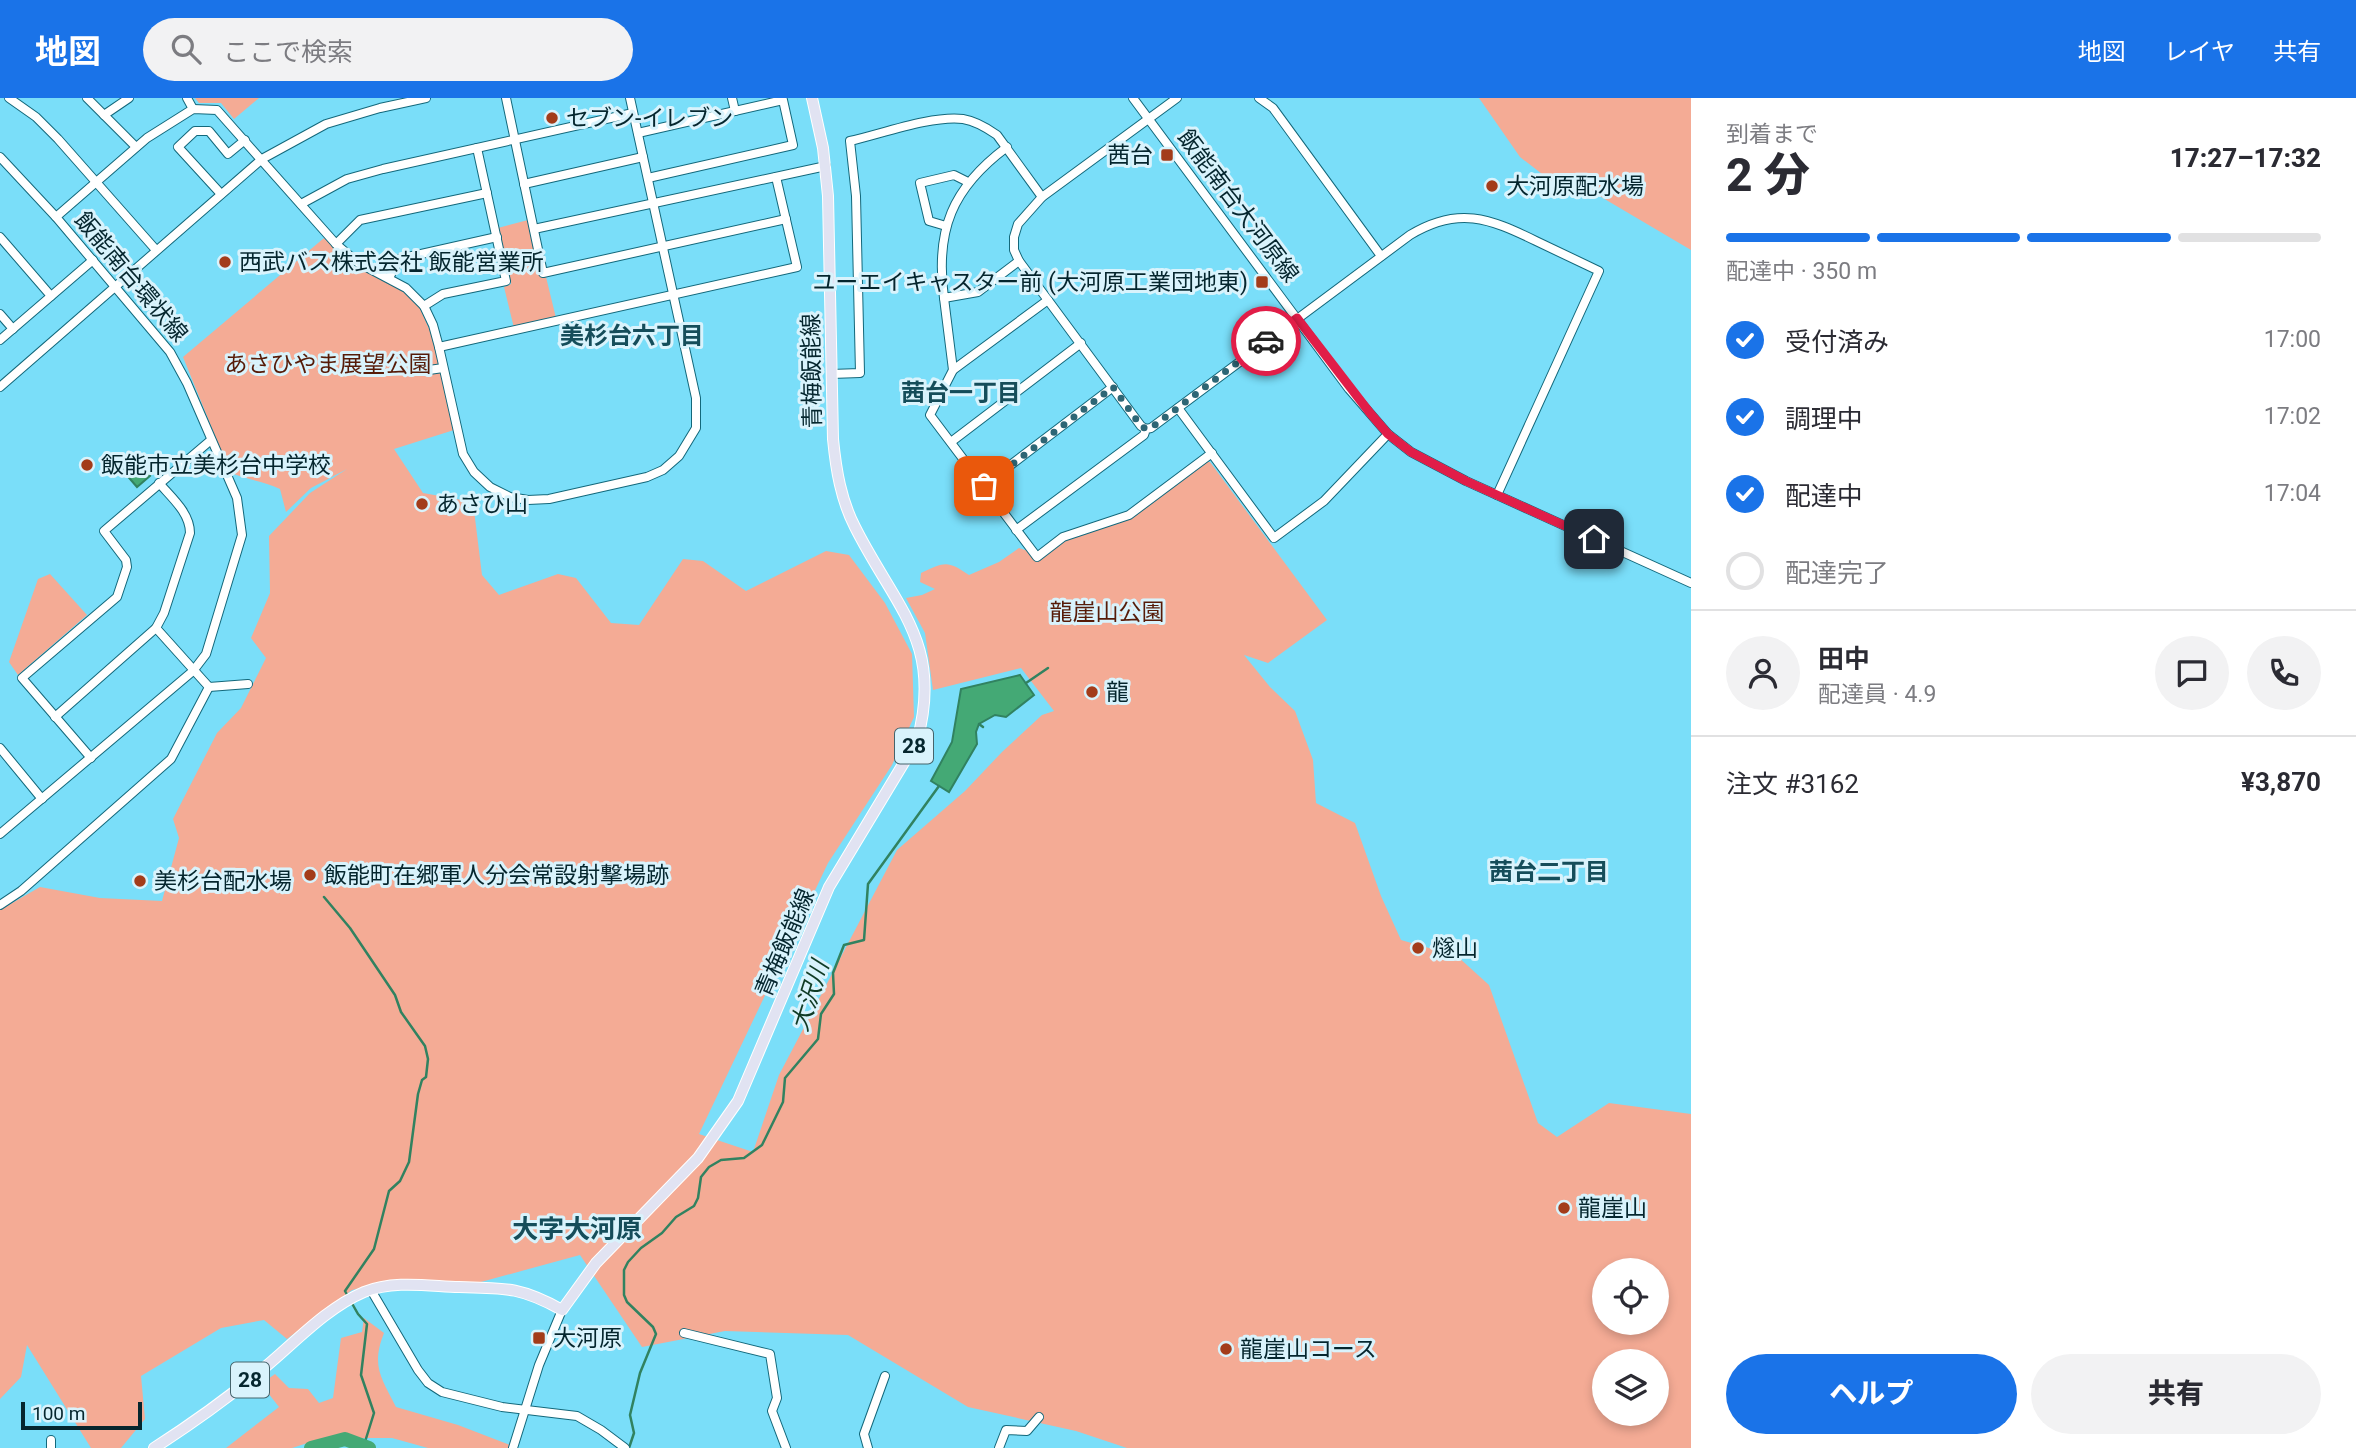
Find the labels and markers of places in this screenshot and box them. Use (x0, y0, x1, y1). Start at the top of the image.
place label: セブン-イレブン (566, 105, 733, 132)
marker: セブン-イレブン (544, 110, 560, 126)
place label: 茜台 (1107, 142, 1153, 169)
marker: 茜台 (1159, 147, 1175, 163)
place label: 大河原配水場 (1506, 173, 1644, 200)
marker: 大河原配水場 (1484, 178, 1500, 194)
place label: 西武バス株式会社 飯能営業所 (239, 249, 544, 276)
marker: 西武バス株式会社 飯能営業所 (217, 254, 233, 270)
place label: ユーエイキャスター前 (大河原工業団地東) (812, 269, 1248, 296)
marker: ユーエイキャスター前 (大河原工業団地東) (1254, 274, 1270, 290)
place label: 飯能市立美杉台中学校 (101, 452, 331, 479)
pin (954, 456, 1014, 516)
marker: 飯能市立美杉台中学校 (79, 457, 95, 473)
place label: あさひ山 (436, 491, 528, 518)
marker: あさひ山 (414, 496, 430, 512)
pin (1564, 509, 1624, 569)
place label: 龍 (1106, 679, 1129, 706)
marker: 龍 (1084, 684, 1100, 700)
place label: 飯能町在郷軍人分会常設射撃場跡 (324, 862, 669, 889)
marker: 飯能町在郷軍人分会常設射撃場跡 (302, 867, 318, 883)
place label: 美杉台配水場 (154, 868, 292, 895)
marker: 美杉台配水場 (132, 873, 148, 889)
place label: 燧山 (1432, 935, 1478, 962)
marker: 燧山 (1410, 940, 1426, 956)
place label: 龍崖山 (1578, 1195, 1647, 1222)
marker: 龍崖山 (1556, 1200, 1572, 1216)
place label: 大河原 (553, 1325, 622, 1352)
marker: 大河原 (531, 1330, 547, 1346)
place label: 龍崖山コース (1240, 1336, 1377, 1363)
marker: 龍崖山コース (1218, 1341, 1234, 1357)

